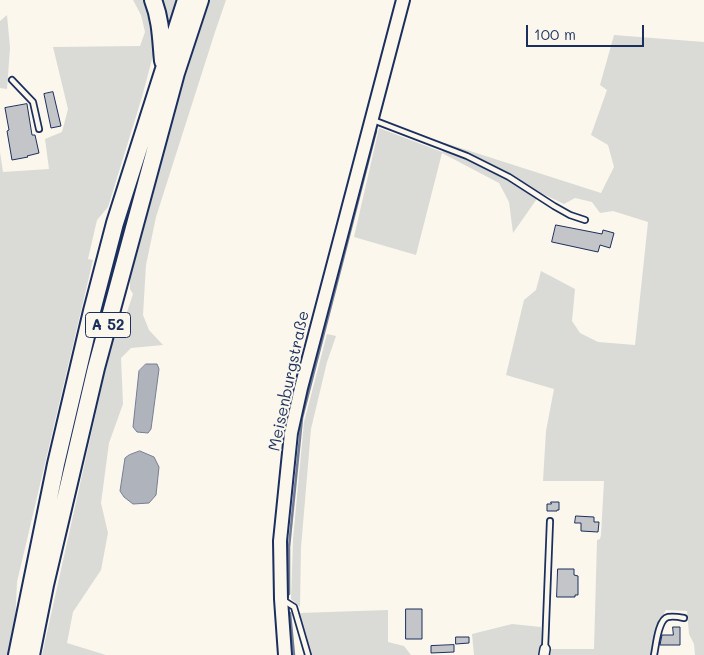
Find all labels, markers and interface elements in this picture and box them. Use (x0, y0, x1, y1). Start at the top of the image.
scale bar (529, 15, 646, 47)
text: 100 m (534, 24, 576, 44)
street label: Meisenburgstraße (265, 309, 313, 453)
road number: A 52 (86, 312, 130, 338)

